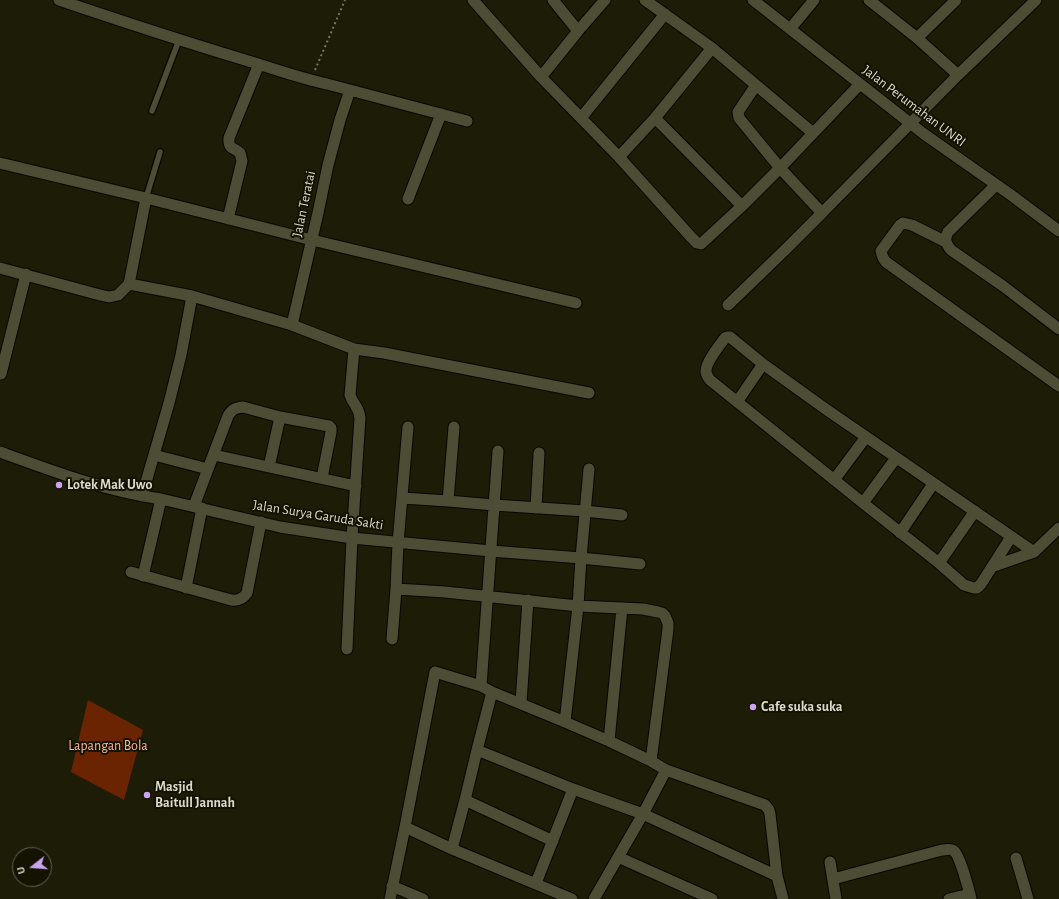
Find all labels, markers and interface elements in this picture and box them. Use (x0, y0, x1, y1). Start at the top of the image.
street label: Jalan Perumahan UNRI (859, 62, 969, 150)
street label: Jalan Teratai (289, 169, 319, 239)
place label: Lotek Mak Uwo (67, 477, 152, 493)
marker: Lotek Mak Uwo (54, 480, 64, 490)
street label: Jalan Surya Garuda Sakti (252, 496, 384, 534)
place label: Cafe suka suka (761, 699, 842, 715)
marker: Cafe suka suka (748, 702, 758, 712)
park label: Lapangan Bola (68, 738, 148, 754)
place label: Masjid Baitull Jannah (155, 779, 235, 812)
marker: Masjid Baitull Jannah (142, 790, 152, 800)
north arrow (12, 847, 52, 887)
text: U (15, 865, 27, 875)

